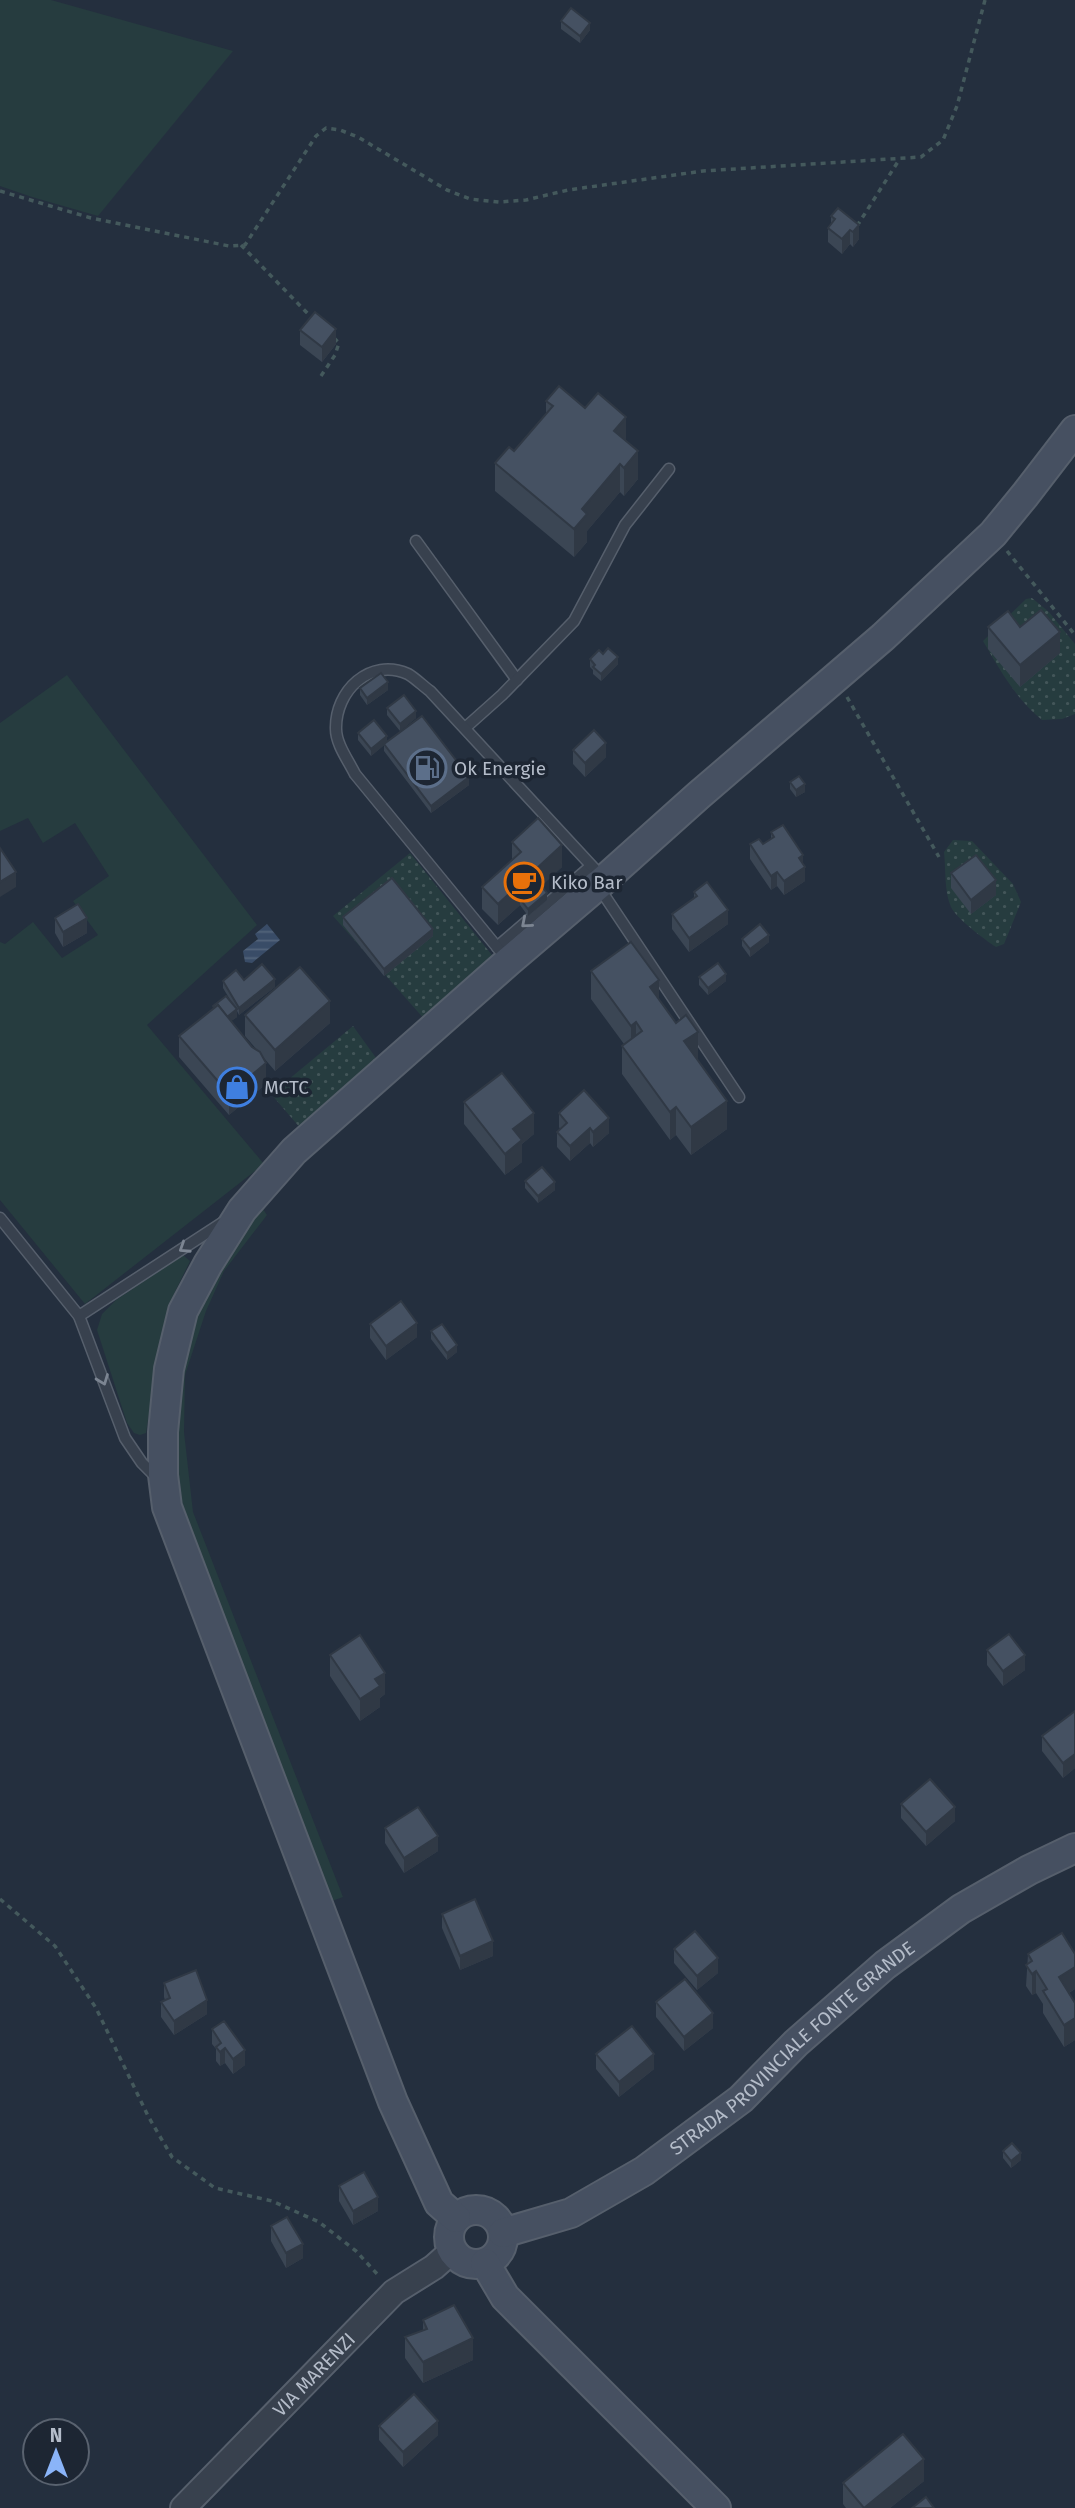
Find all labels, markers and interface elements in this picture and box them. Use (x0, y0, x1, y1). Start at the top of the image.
fuel station icon: Ok Energie (406, 747, 448, 789)
place label: Ok Energie (454, 757, 546, 780)
cafe icon: Kiko Bar (503, 861, 545, 903)
place label: Kiko Bar (551, 871, 623, 894)
one-way arrow (521, 915, 534, 927)
shop icon: MCTC (216, 1066, 258, 1108)
place label: MCTC (264, 1076, 309, 1099)
one-way arrow (179, 1239, 192, 1252)
one-way arrow (95, 1373, 109, 1385)
street label: STRADA PROVINCIALE FONTE GRANDE (665, 1936, 919, 2160)
street label: VIA MARENZI (268, 2328, 360, 2421)
north arrow (21, 2417, 91, 2487)
text: N (50, 2424, 62, 2447)

